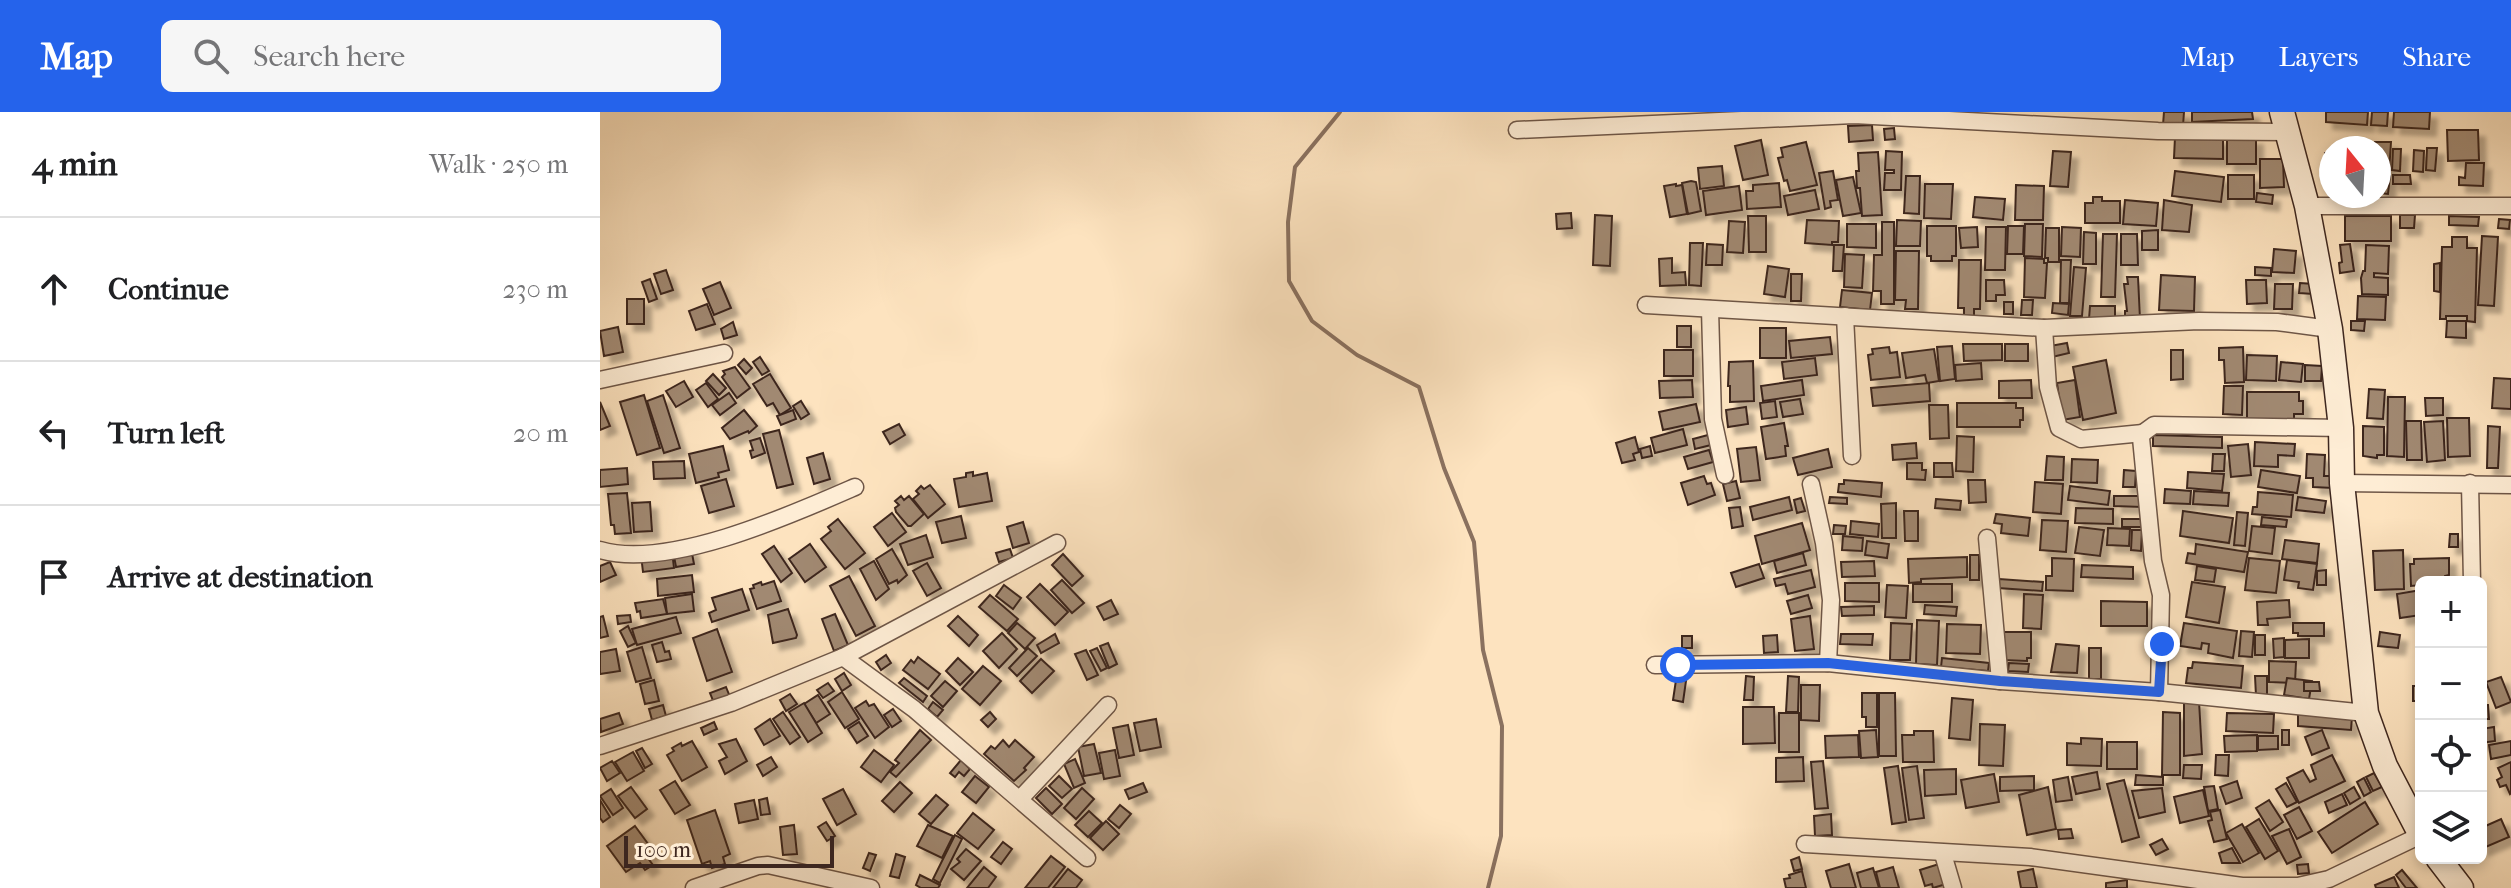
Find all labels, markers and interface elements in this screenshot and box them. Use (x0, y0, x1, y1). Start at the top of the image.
search box (161, 20, 721, 92)
text: Map (40, 34, 113, 79)
icon: search (189, 34, 233, 78)
text: Search here (253, 39, 405, 74)
text: Map (2181, 40, 2234, 73)
text: Layers (2278, 40, 2358, 73)
text: Share (2402, 40, 2471, 73)
north arrow (2319, 136, 2391, 208)
text: 4 min (32, 144, 117, 184)
text: Walk · 250 m (429, 149, 568, 180)
icon: ahead (32, 267, 76, 311)
text: Continue (108, 272, 229, 307)
text: 230 m (502, 274, 568, 305)
icon: left (32, 411, 76, 455)
text: Turn left (108, 416, 225, 451)
text: 20 m (513, 418, 568, 449)
icon: arrive (32, 555, 76, 599)
text: Arrive at destination (108, 560, 373, 595)
map controls (2415, 576, 2487, 864)
button: + (2415, 576, 2487, 648)
route end (2144, 626, 2180, 662)
route start (1660, 647, 1696, 683)
button: − (2415, 648, 2487, 720)
button: locate (2415, 720, 2487, 792)
button: layers (2415, 792, 2487, 864)
scale bar (624, 832, 834, 868)
text: 100 m (636, 837, 691, 863)

